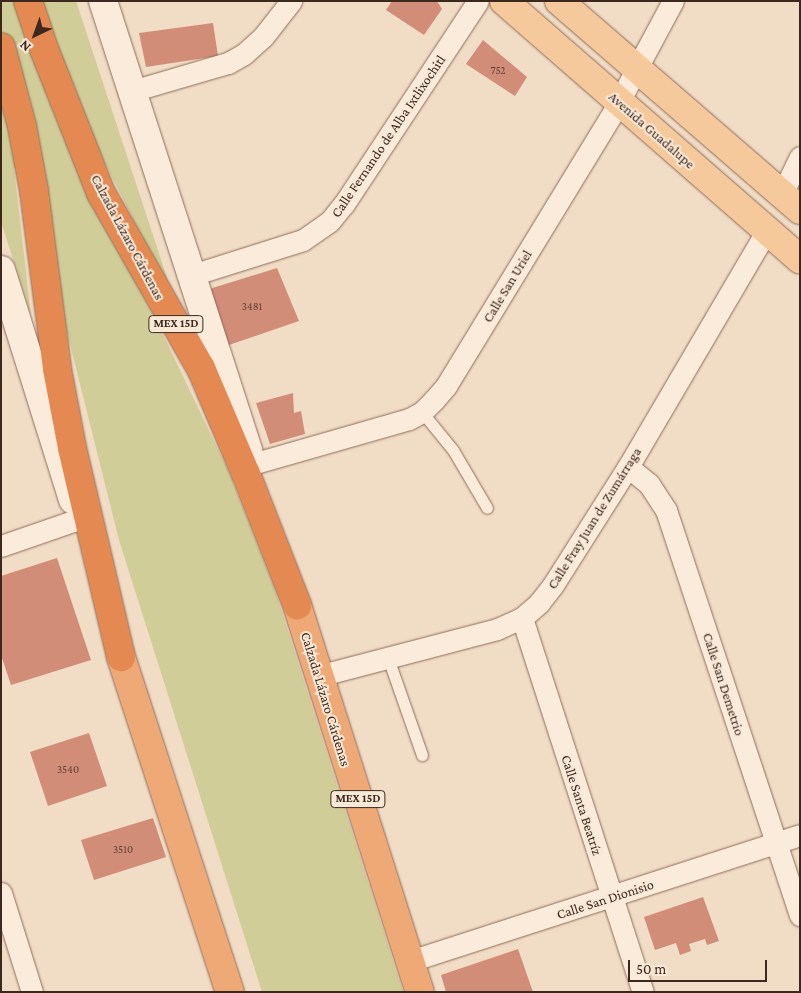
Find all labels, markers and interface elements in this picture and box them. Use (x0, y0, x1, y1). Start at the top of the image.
north arrow (10, 10, 60, 60)
text: N (16, 37, 34, 55)
street label: Calle Fernando de Alba Ixtlixochitl (327, 52, 449, 220)
house number: 752 (490, 63, 506, 77)
street label: Avenida Guadalupe (605, 88, 699, 172)
street label: Calzada Lázaro Cárdenas (88, 171, 168, 303)
street label: Calle San Uriel (479, 247, 535, 325)
house number: 3481 (242, 299, 262, 313)
road number: MEX 15D (147, 314, 205, 334)
street label: Calle Fray Juan de Zumárraga (543, 444, 645, 592)
street label: Calzada Lázaro Cárdenas (298, 630, 354, 768)
street label: Calle San Demetrio (699, 630, 749, 738)
street label: Calle Santa Beatríz (558, 753, 606, 857)
house number: 3540 (57, 762, 79, 776)
road number: MEX 15D (329, 790, 387, 809)
house number: 3510 (113, 842, 133, 856)
street label: Calle San Dionisio (554, 875, 656, 923)
scale bar (631, 950, 770, 982)
text: 50 m (636, 961, 666, 977)

